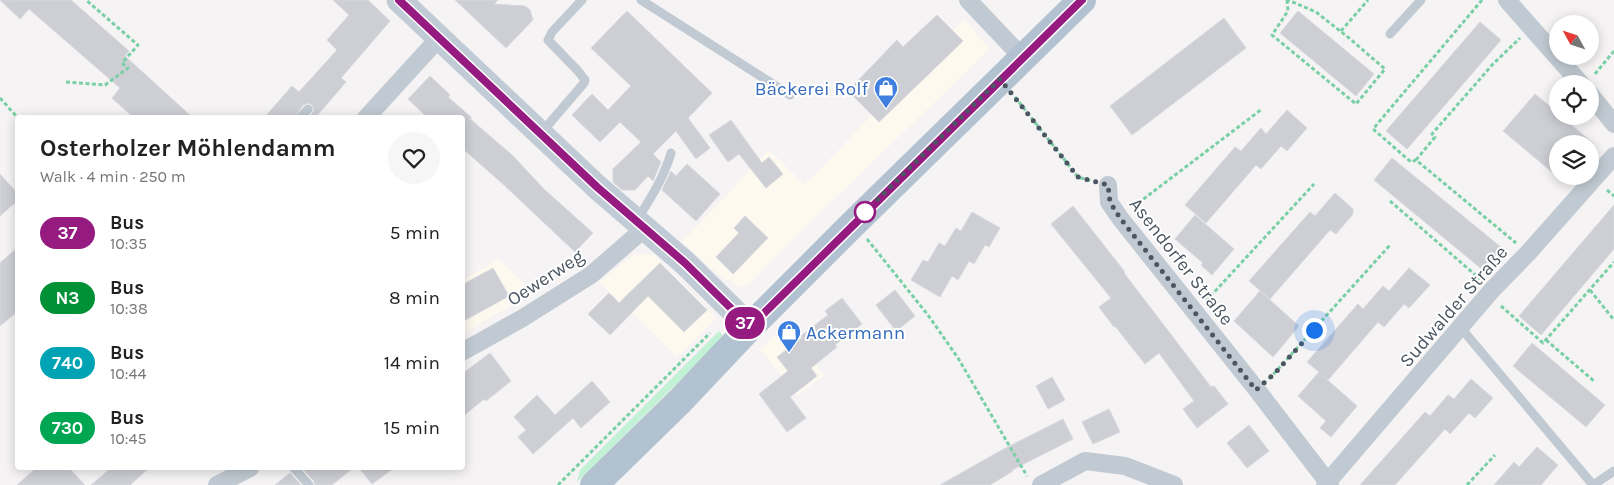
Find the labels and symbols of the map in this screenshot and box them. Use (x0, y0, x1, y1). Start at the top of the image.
north arrow (1549, 15, 1599, 65)
shop icon: Bäckerei Rolf (873, 75, 899, 109)
place label: Bäckerei Rolf (755, 78, 868, 100)
street label: Asendorfer Straße (1125, 194, 1238, 330)
unlabelled marker (854, 201, 876, 223)
street label: Sudwalder Straße (1395, 241, 1512, 372)
street label: Oewerweg (503, 245, 588, 311)
line badge: 37 (722, 307, 768, 339)
your location (1302, 318, 1327, 343)
shop icon: Ackermann (776, 319, 802, 353)
place label: Ackermann (806, 322, 905, 344)

